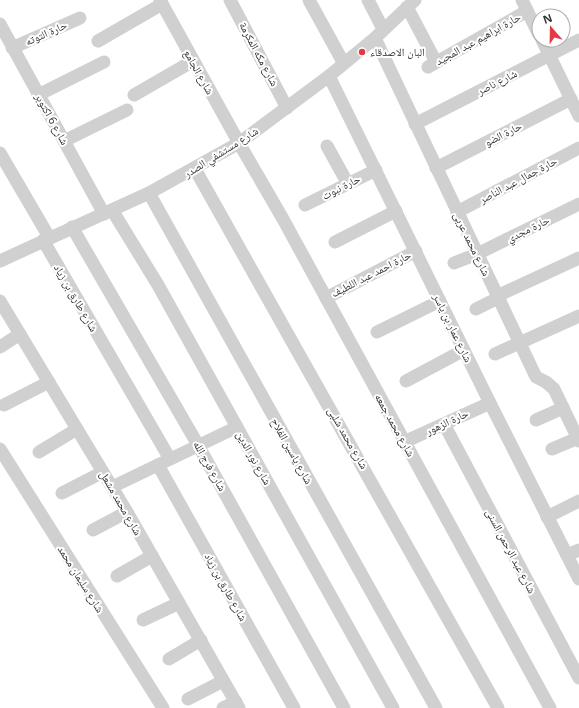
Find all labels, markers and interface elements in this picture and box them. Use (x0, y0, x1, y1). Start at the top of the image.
north arrow (531, 8, 571, 48)
street label: حارة ابراهيم عبد المجيد (433, 9, 523, 69)
text: N (541, 10, 554, 27)
street label: حارة التوته (23, 17, 69, 48)
street label: شارع مكه المكرمة (236, 19, 283, 88)
place label: البان الاصدقاء (370, 44, 425, 59)
street label: شارع الجامع (181, 47, 218, 97)
marker: البان الاصدقاء (357, 47, 367, 57)
street label: شارع ناصر (473, 65, 519, 98)
street label: شارع 6 اكتوبر (32, 89, 73, 147)
street label: حارة الضو (482, 118, 524, 149)
street label: شارع مستشفي الصدر (180, 123, 262, 183)
street label: حارة جمال عبد الناصر (475, 153, 559, 207)
street label: حارة نبوت (319, 171, 363, 203)
street label: شارع محمد عربى (451, 209, 494, 278)
street label: حارة مجدي (504, 212, 552, 247)
street label: حارة احمد عبد اللطيف (328, 247, 413, 300)
street label: شارع طارق بن زياد (51, 261, 102, 334)
street label: شارع عمار بن ياسر (430, 290, 476, 364)
street label: شارع محمد جمعه (372, 391, 419, 459)
street label: شارع محمد شلبى (325, 404, 372, 472)
street label: حارة الزهور (422, 405, 471, 438)
street label: شارع ياسين الفلاح (268, 415, 317, 487)
street label: شارع نور الدين (233, 428, 275, 487)
street label: شارع فرج الله (190, 438, 230, 494)
street label: شارع محمد مشعل (97, 468, 146, 538)
street label: شارع عبد الرحمن السنى (483, 506, 540, 596)
street label: شارع سليمان محمد (55, 542, 108, 615)
street label: شارع طارق بن زياد (202, 550, 251, 624)

